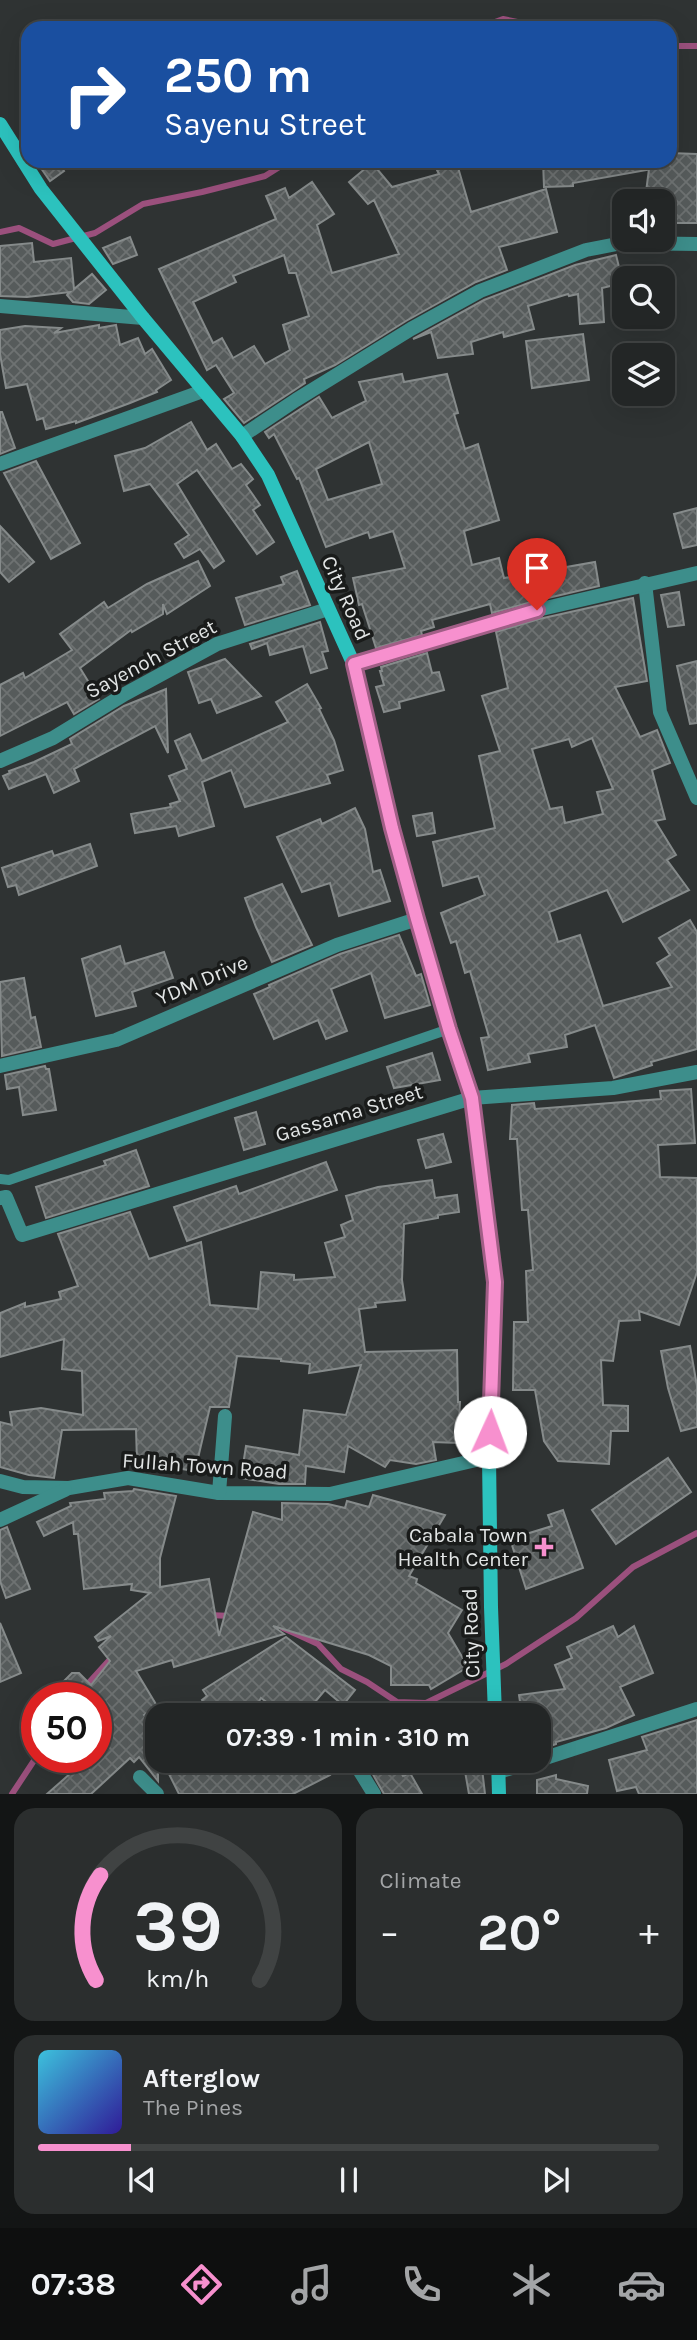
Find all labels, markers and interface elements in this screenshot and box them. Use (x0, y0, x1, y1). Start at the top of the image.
text: 250 m (164, 47, 312, 104)
icon: right (49, 49, 140, 140)
text: Sayenu Street (164, 106, 366, 143)
map controls (612, 189, 675, 406)
button: sound (612, 189, 675, 252)
button: search (612, 266, 675, 329)
button: layers (612, 343, 675, 406)
pin (507, 538, 567, 610)
icon: arrive (518, 549, 556, 587)
street label: City Road (317, 552, 375, 644)
street label: Sayenoh Street (82, 614, 220, 703)
street label: YDM Drive (153, 950, 251, 1010)
street label: Gassama Street (273, 1079, 426, 1147)
position arrow (453, 1395, 527, 1469)
street label: Fullah Town Road (121, 1448, 289, 1484)
place label: Cabala Town Health Center (398, 1523, 528, 1571)
marker: Cabala Town Health Center (534, 1537, 554, 1557)
street label: City Road (457, 1588, 485, 1678)
speed limit sign: 50 (21, 1682, 112, 1773)
text: 07:39 · 1 min · 310 m (226, 1722, 470, 1753)
text: Climate (380, 1867, 462, 1894)
text: 39 (133, 1884, 223, 1969)
text: 20° (477, 1902, 562, 1963)
text: − (380, 1910, 399, 1955)
text: + (639, 1910, 659, 1955)
text: km/h (146, 1964, 209, 1993)
text: Afterglow (143, 2063, 260, 2094)
text: The Pines (143, 2094, 243, 2121)
icon: previous (123, 2161, 161, 2199)
icon: pause (330, 2161, 368, 2199)
icon: next (537, 2161, 575, 2199)
icon: directions (177, 2260, 226, 2309)
icon: music (287, 2260, 336, 2309)
icon: phone (397, 2260, 446, 2309)
icon: climate (507, 2260, 556, 2309)
icon: car (617, 2260, 666, 2309)
text: 07:38 (31, 2266, 116, 2303)

